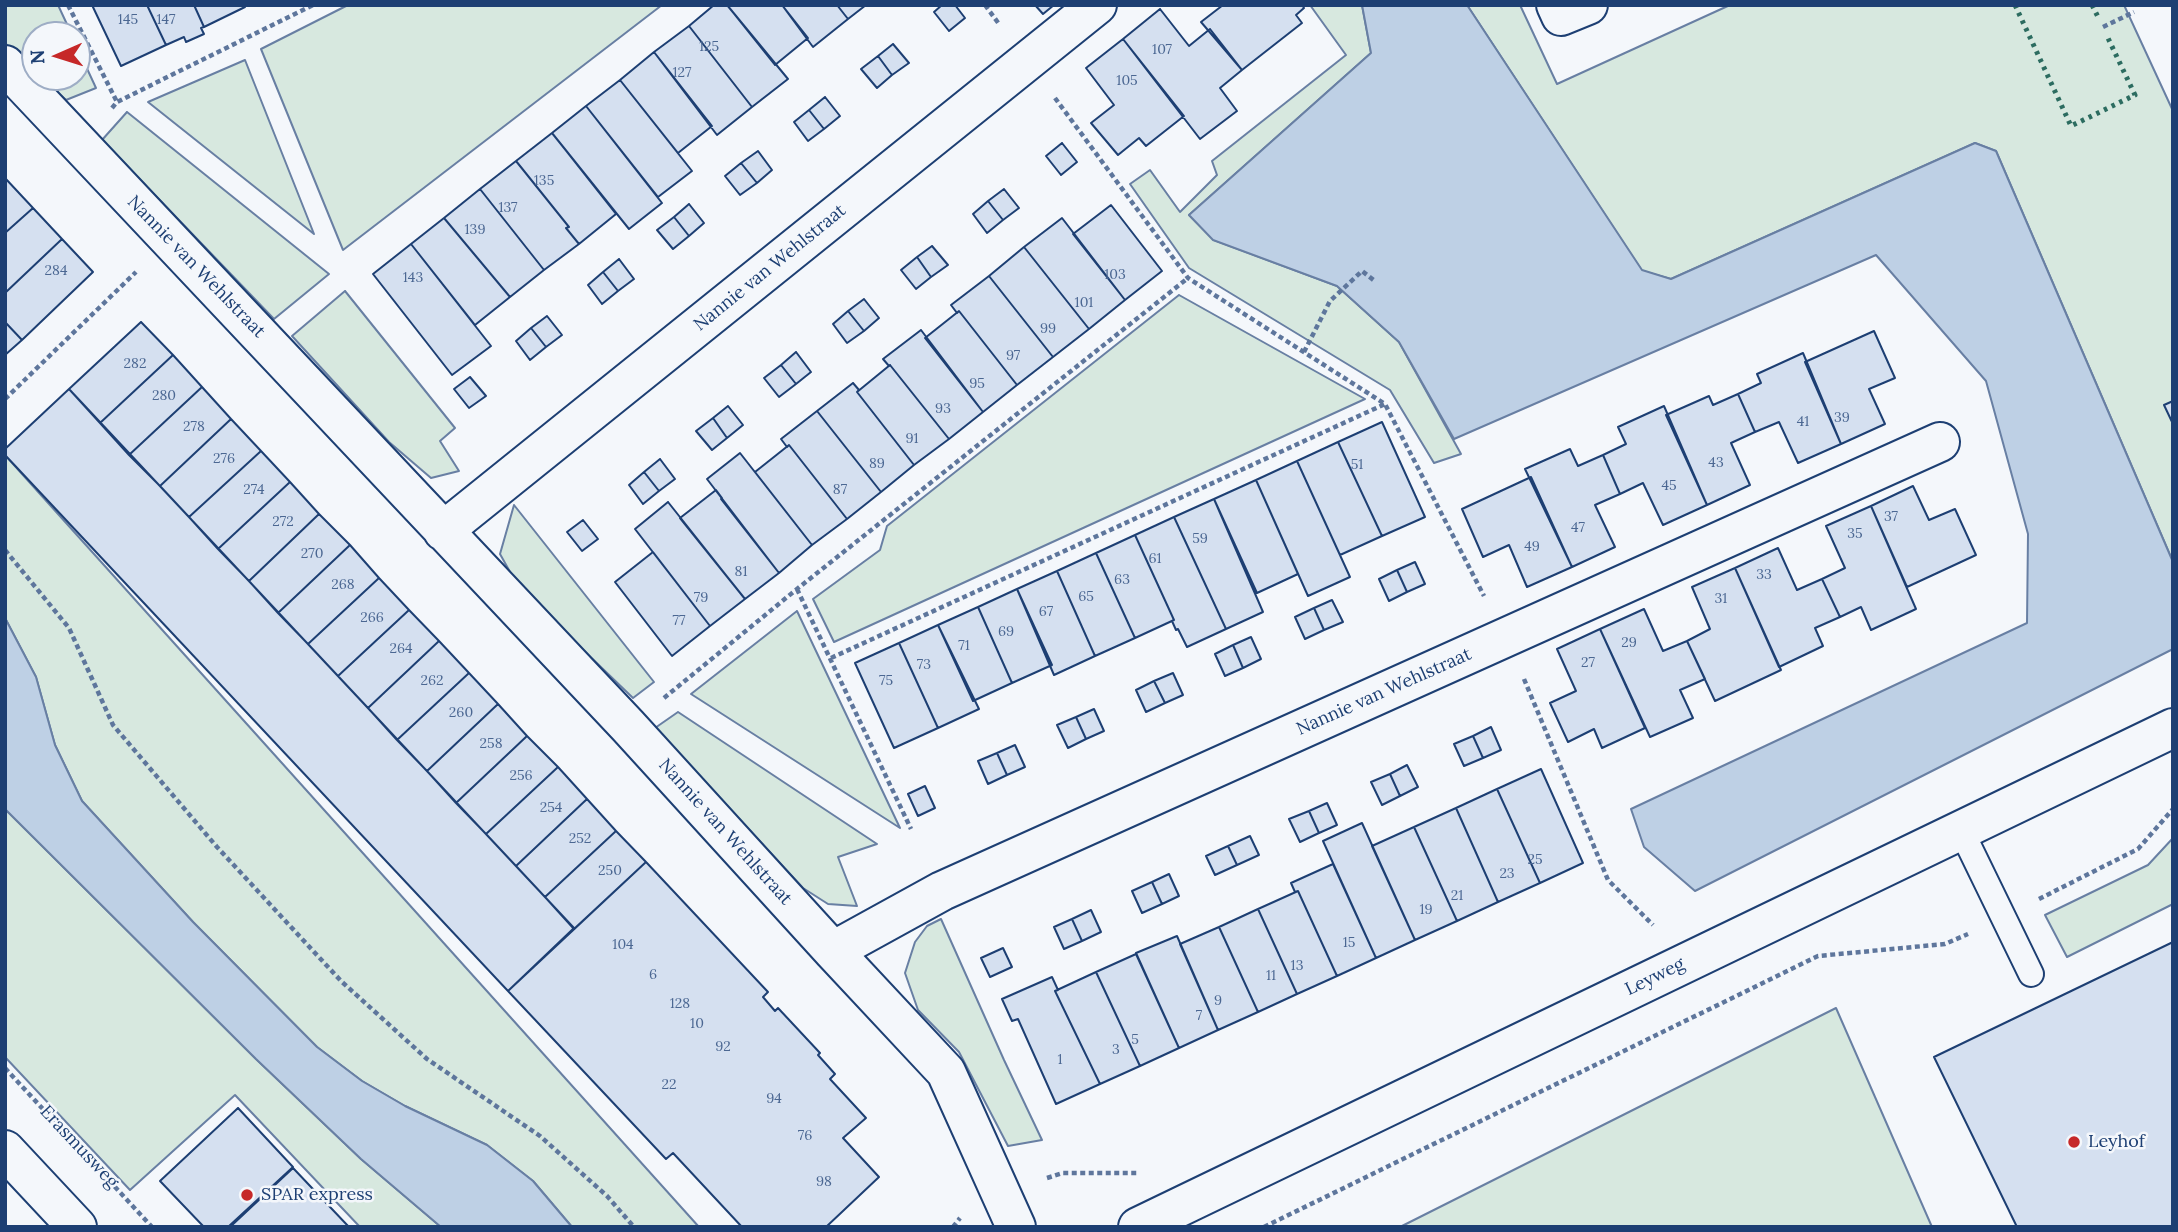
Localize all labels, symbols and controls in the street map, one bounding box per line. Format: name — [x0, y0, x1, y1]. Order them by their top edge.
house number: 145 — [118, 12, 138, 28]
house number: 147 — [156, 12, 176, 28]
north arrow — [21, 21, 91, 91]
house number: 125 — [699, 39, 719, 55]
house number: 107 — [1152, 42, 1172, 58]
text: N — [25, 49, 49, 65]
house number: 127 — [672, 65, 692, 81]
house number: 105 — [1116, 73, 1138, 89]
house number: 135 — [534, 173, 554, 189]
street label: Nannie van Wehlstraat — [123, 191, 269, 343]
house number: 137 — [498, 200, 518, 216]
street label: Nannie van Wehlstraat — [690, 200, 850, 336]
house number: 139 — [465, 222, 485, 238]
house number: 284 — [45, 263, 67, 279]
house number: 103 — [1104, 267, 1126, 283]
house number: 143 — [403, 270, 423, 286]
house number: 101 — [1075, 295, 1093, 311]
house number: 99 — [1040, 321, 1056, 337]
house number: 97 — [1006, 348, 1020, 364]
house number: 282 — [124, 356, 146, 372]
house number: 95 — [969, 376, 985, 392]
house number: 280 — [152, 388, 176, 404]
house number: 93 — [935, 401, 951, 417]
house number: 39 — [1834, 410, 1850, 426]
house number: 41 — [1797, 414, 1809, 430]
house number: 278 — [183, 419, 205, 435]
house number: 91 — [905, 431, 919, 447]
house number: 276 — [213, 451, 235, 467]
house number: 43 — [1708, 455, 1724, 471]
house number: 89 — [869, 456, 885, 472]
house number: 51 — [1351, 457, 1363, 473]
house number: 45 — [1661, 478, 1677, 494]
house number: 274 — [243, 482, 265, 498]
house number: 87 — [833, 482, 847, 498]
house number: 37 — [1884, 509, 1898, 525]
house number: 272 — [272, 514, 294, 530]
house number: 47 — [1571, 520, 1585, 536]
house number: 35 — [1847, 526, 1863, 542]
house number: 59 — [1192, 531, 1208, 547]
house number: 49 — [1524, 539, 1540, 555]
house number: 270 — [301, 546, 323, 562]
house number: 61 — [1148, 551, 1162, 567]
house number: 81 — [735, 564, 747, 580]
house number: 33 — [1756, 567, 1772, 583]
house number: 63 — [1114, 572, 1130, 588]
house number: 268 — [331, 577, 355, 593]
house number: 65 — [1078, 589, 1094, 605]
house number: 79 — [694, 590, 708, 606]
house number: 31 — [1715, 591, 1727, 607]
house number: 67 — [1039, 604, 1053, 620]
house number: 266 — [360, 610, 384, 626]
house number: 77 — [673, 613, 685, 629]
house number: 69 — [998, 624, 1014, 640]
house number: 29 — [1621, 635, 1637, 651]
house number: 71 — [958, 638, 970, 654]
house number: 264 — [389, 641, 413, 657]
street label: Nannie van Wehlstraat — [1293, 644, 1475, 740]
house number: 27 — [1581, 655, 1595, 671]
house number: 73 — [917, 657, 931, 673]
house number: 262 — [420, 673, 444, 689]
house number: 75 — [879, 673, 893, 689]
house number: 260 — [449, 705, 473, 721]
house number: 258 — [479, 736, 503, 752]
street label: Nannie van Wehlstraat — [654, 754, 796, 910]
house number: 256 — [509, 768, 533, 784]
house number: 254 — [540, 800, 562, 816]
house number: 252 — [569, 831, 591, 847]
house number: 25 — [1527, 852, 1543, 868]
house number: 250 — [598, 863, 622, 879]
house number: 23 — [1499, 866, 1515, 882]
house number: 21 — [1451, 888, 1463, 904]
house number: 19 — [1419, 902, 1433, 918]
house number: 15 — [1343, 935, 1355, 951]
house number: 104 — [612, 937, 634, 953]
street label: Leyweg — [1622, 953, 1688, 1001]
house number: 13 — [1291, 958, 1303, 974]
house number: 6 — [649, 967, 657, 983]
house number: 11 — [1266, 968, 1276, 984]
house number: 9 — [1214, 993, 1222, 1009]
house number: 128 — [670, 996, 690, 1012]
house number: 7 — [1196, 1008, 1202, 1024]
house number: 10 — [690, 1016, 704, 1032]
house number: 5 — [1131, 1032, 1139, 1048]
house number: 92 — [715, 1039, 731, 1055]
house number: 3 — [1112, 1042, 1120, 1058]
house number: 1 — [1057, 1052, 1063, 1068]
house number: 22 — [661, 1077, 677, 1093]
house number: 94 — [766, 1091, 782, 1107]
street label: Erasmusweg — [35, 1101, 123, 1193]
house number: 76 — [798, 1128, 812, 1144]
place label: Leyhof — [2088, 1131, 2145, 1153]
marker: Leyhof — [2066, 1134, 2082, 1150]
house number: 98 — [816, 1174, 832, 1190]
place label: SPAR express — [261, 1184, 373, 1206]
marker: SPAR express — [239, 1187, 255, 1203]

